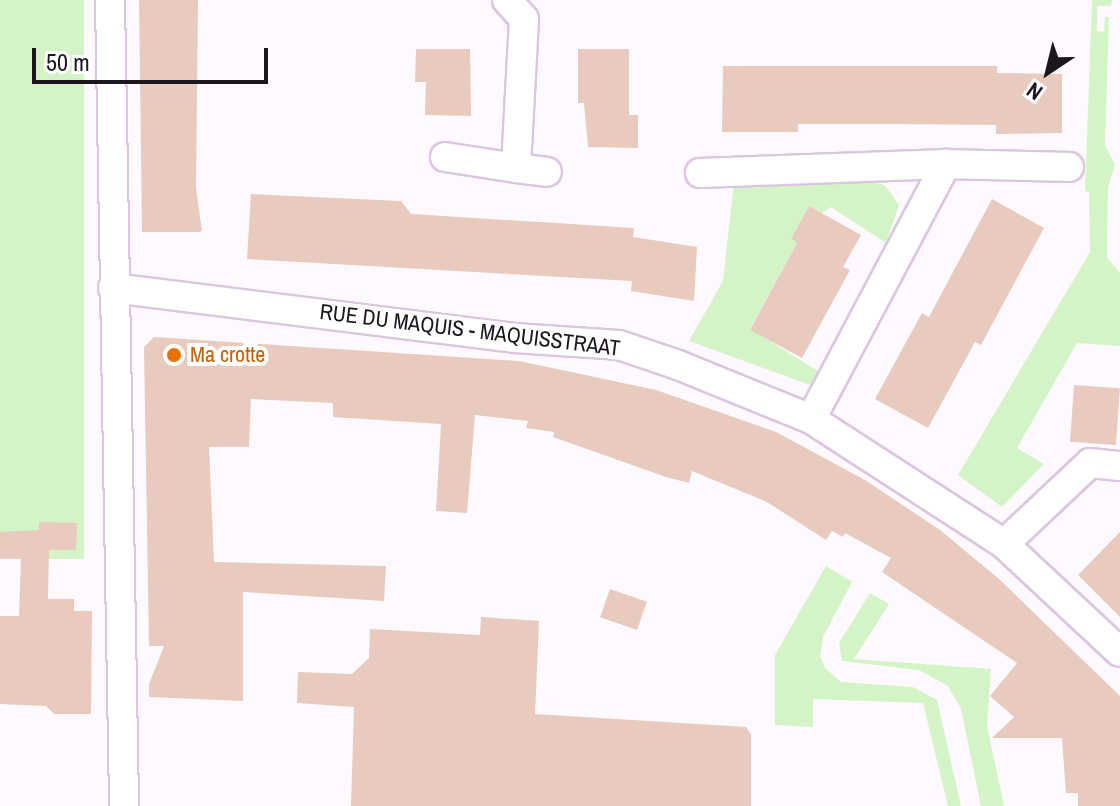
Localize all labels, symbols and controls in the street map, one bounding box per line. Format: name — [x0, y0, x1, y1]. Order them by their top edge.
scale bar — [36, 32, 272, 82]
north arrow — [1008, 32, 1088, 112]
text: 50 m — [46, 46, 90, 78]
text: N — [1020, 76, 1048, 108]
street label: RUE DU MAQUIS - MAQUISSTRAAT — [318, 298, 622, 362]
place label: Ma crotte — [190, 342, 265, 368]
marker: Ma crotte — [165, 346, 183, 364]

